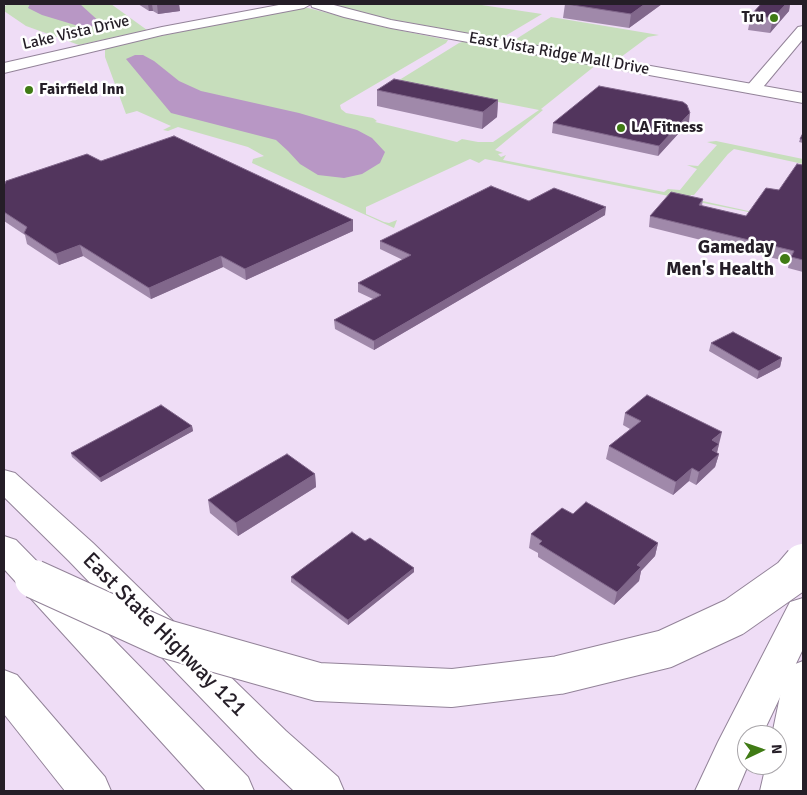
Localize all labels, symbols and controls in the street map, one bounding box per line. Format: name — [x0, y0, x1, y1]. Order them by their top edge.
place label: Tru — [741, 8, 764, 28]
street label: Lake Vista Drive — [21, 11, 131, 55]
marker: Tru — [768, 12, 780, 24]
street label: East Vista Ridge Mall Drive — [467, 29, 651, 79]
place label: Fairfield Inn — [39, 80, 124, 100]
marker: Fairfield Inn — [23, 84, 35, 96]
place label: LA Fitness — [631, 118, 703, 138]
marker: LA Fitness — [615, 122, 627, 134]
place label: Gameday Men's Health — [666, 237, 774, 281]
marker: Gameday Men's Health — [778, 252, 792, 266]
street label: East State Highway 121 — [76, 547, 252, 723]
north arrow — [737, 725, 787, 775]
text: N — [768, 744, 785, 755]

